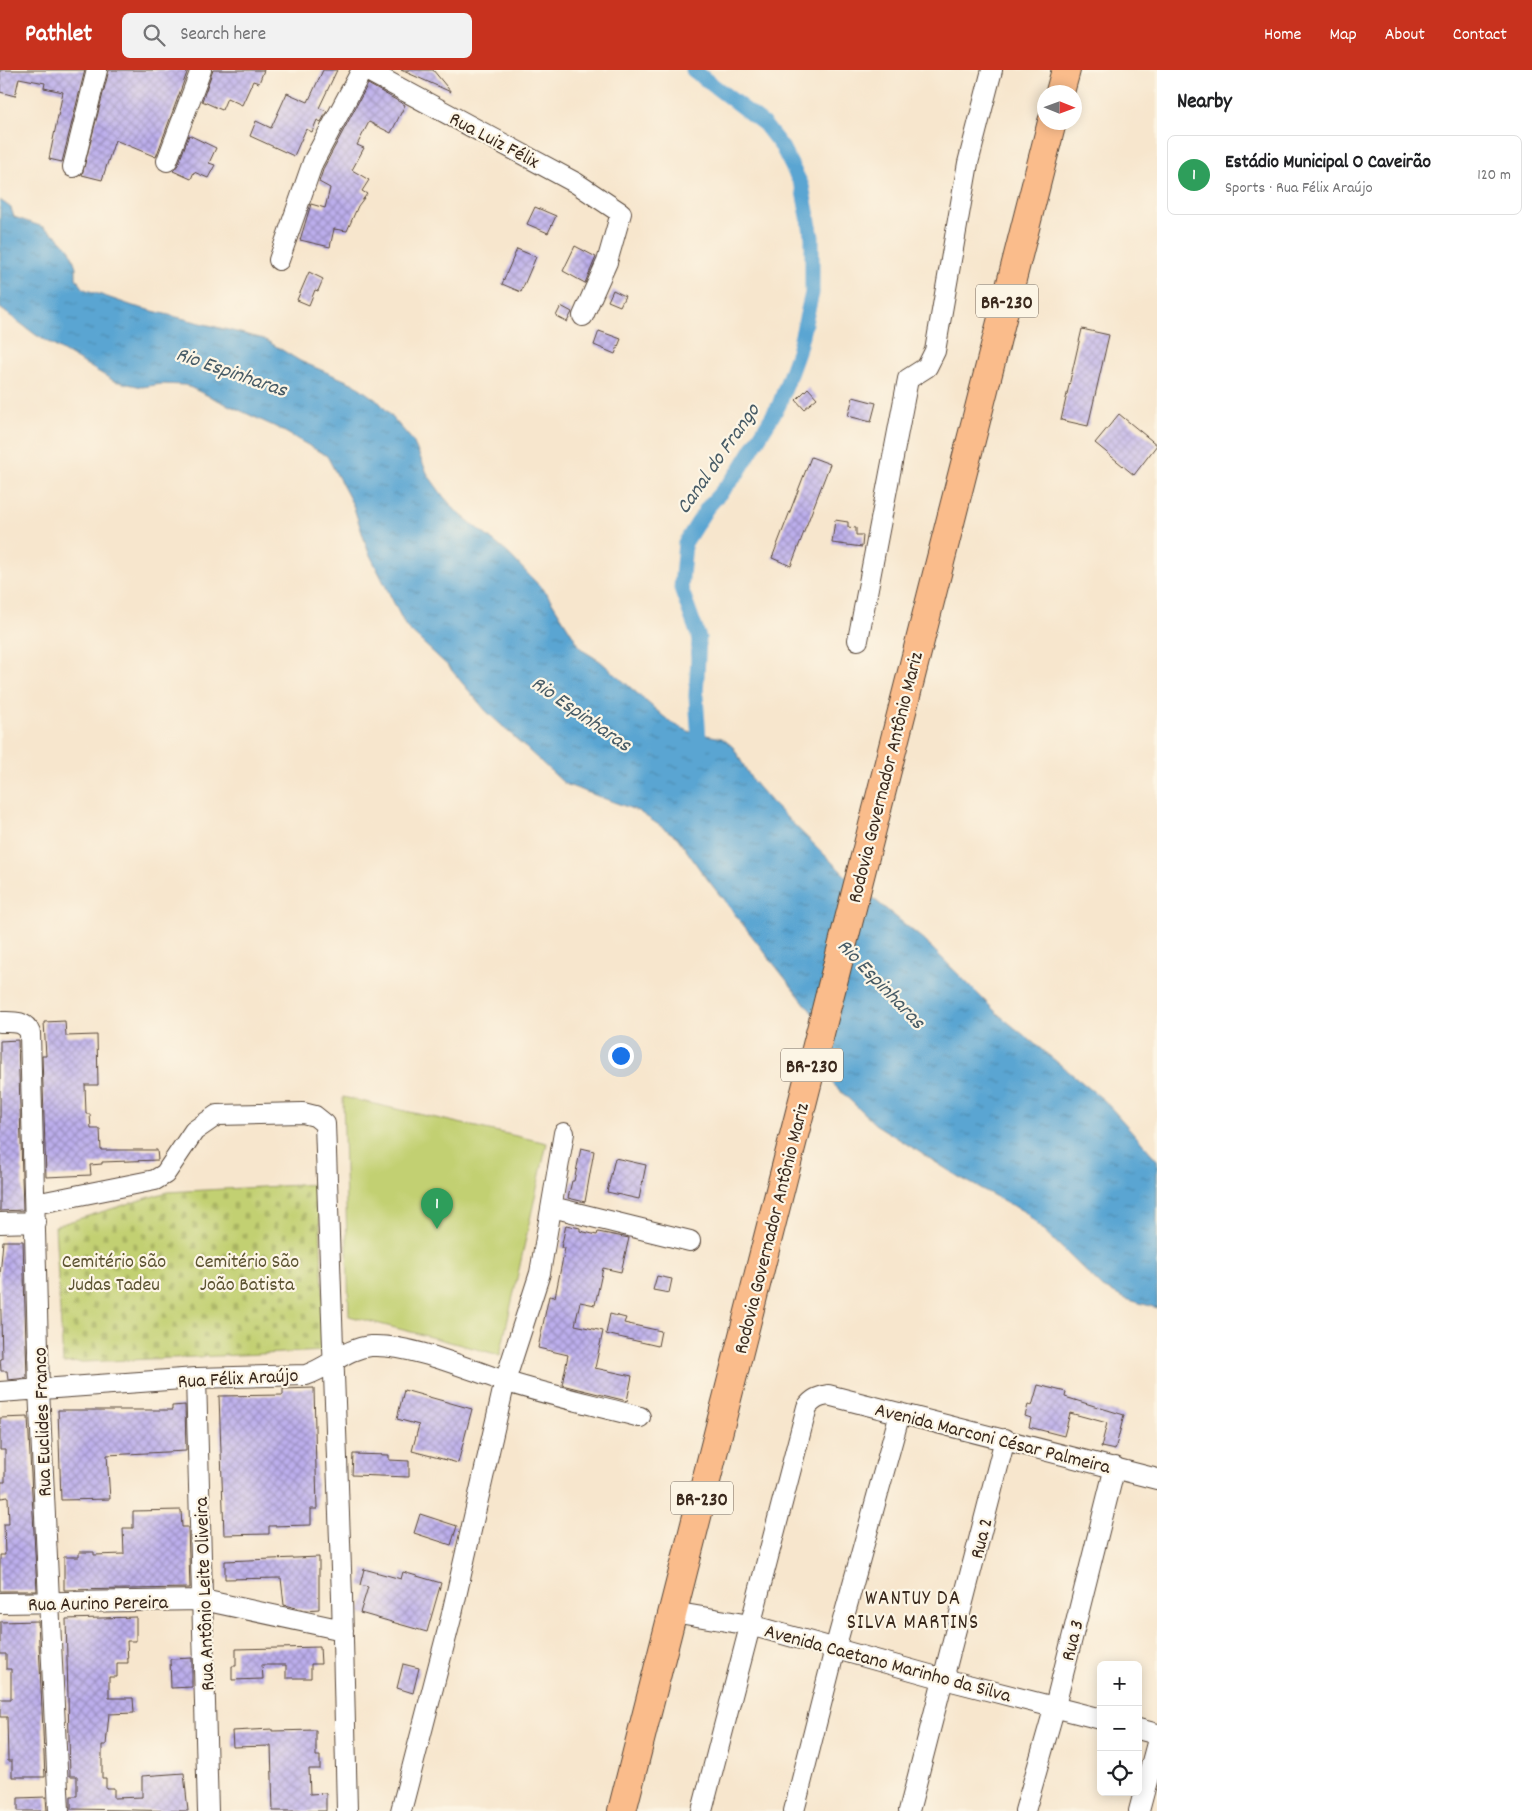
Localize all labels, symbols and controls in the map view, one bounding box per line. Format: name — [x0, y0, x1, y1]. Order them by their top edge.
search box — [122, 13, 472, 58]
text: Pathlet — [25, 18, 92, 52]
icon: search — [140, 21, 168, 49]
text: Search here — [180, 22, 266, 49]
text: Home — [1264, 23, 1301, 48]
text: Map — [1329, 23, 1357, 48]
text: About — [1385, 23, 1425, 48]
text: Contact — [1453, 23, 1507, 48]
north arrow — [1037, 85, 1082, 130]
text: Nearby — [1177, 88, 1232, 118]
street label: Rua Luiz Félix — [444, 106, 544, 177]
text: Estádio Municipal O Caveirão — [1225, 150, 1431, 177]
text: 1 — [1192, 164, 1196, 187]
text: 120 m — [1477, 164, 1511, 187]
text: Sports · Rua Félix Araújo — [1225, 177, 1373, 200]
road number: BR-230 — [976, 285, 1038, 318]
water label: Rio Espinharas — [171, 341, 292, 407]
water label: Canal do Frango — [670, 397, 770, 521]
street label: Rodovia Governador Antônio Mariz — [842, 649, 932, 906]
water label: Rio Espinharas — [524, 670, 637, 762]
water label: Rio Espinharas — [829, 933, 932, 1038]
your location — [608, 1043, 634, 1069]
road number: BR-230 — [781, 1048, 843, 1082]
street label: Rodovia Governador Antônio Mariz — [728, 1100, 818, 1357]
pin: 1 — [421, 1188, 453, 1229]
park label: Cemitério São Judas Tadeu — [62, 1249, 166, 1300]
park label: Cemitério São João Batista — [195, 1249, 299, 1300]
street label: Rua Euclides Franco — [27, 1347, 61, 1497]
street label: Rua Félix Araújo — [177, 1363, 299, 1397]
street label: Avenida Marconi César Palmeira — [872, 1397, 1114, 1483]
road number: BR-230 — [671, 1482, 733, 1515]
street label: Rua Antônio Leite Oliveira — [189, 1496, 223, 1691]
street label: Rua 2 — [964, 1515, 1001, 1562]
district label: WANTUY DA SILVA MARTINS — [847, 1585, 979, 1639]
street label: Rua Aurino Pereira — [28, 1590, 169, 1620]
street label: Rua 3 — [1055, 1617, 1092, 1664]
street label: Avenida Caetano Marinho da Silva — [761, 1618, 1014, 1711]
map controls — [1097, 1661, 1142, 1796]
button: + — [1097, 1661, 1142, 1706]
button: − — [1097, 1706, 1142, 1751]
button: locate — [1097, 1751, 1142, 1796]

